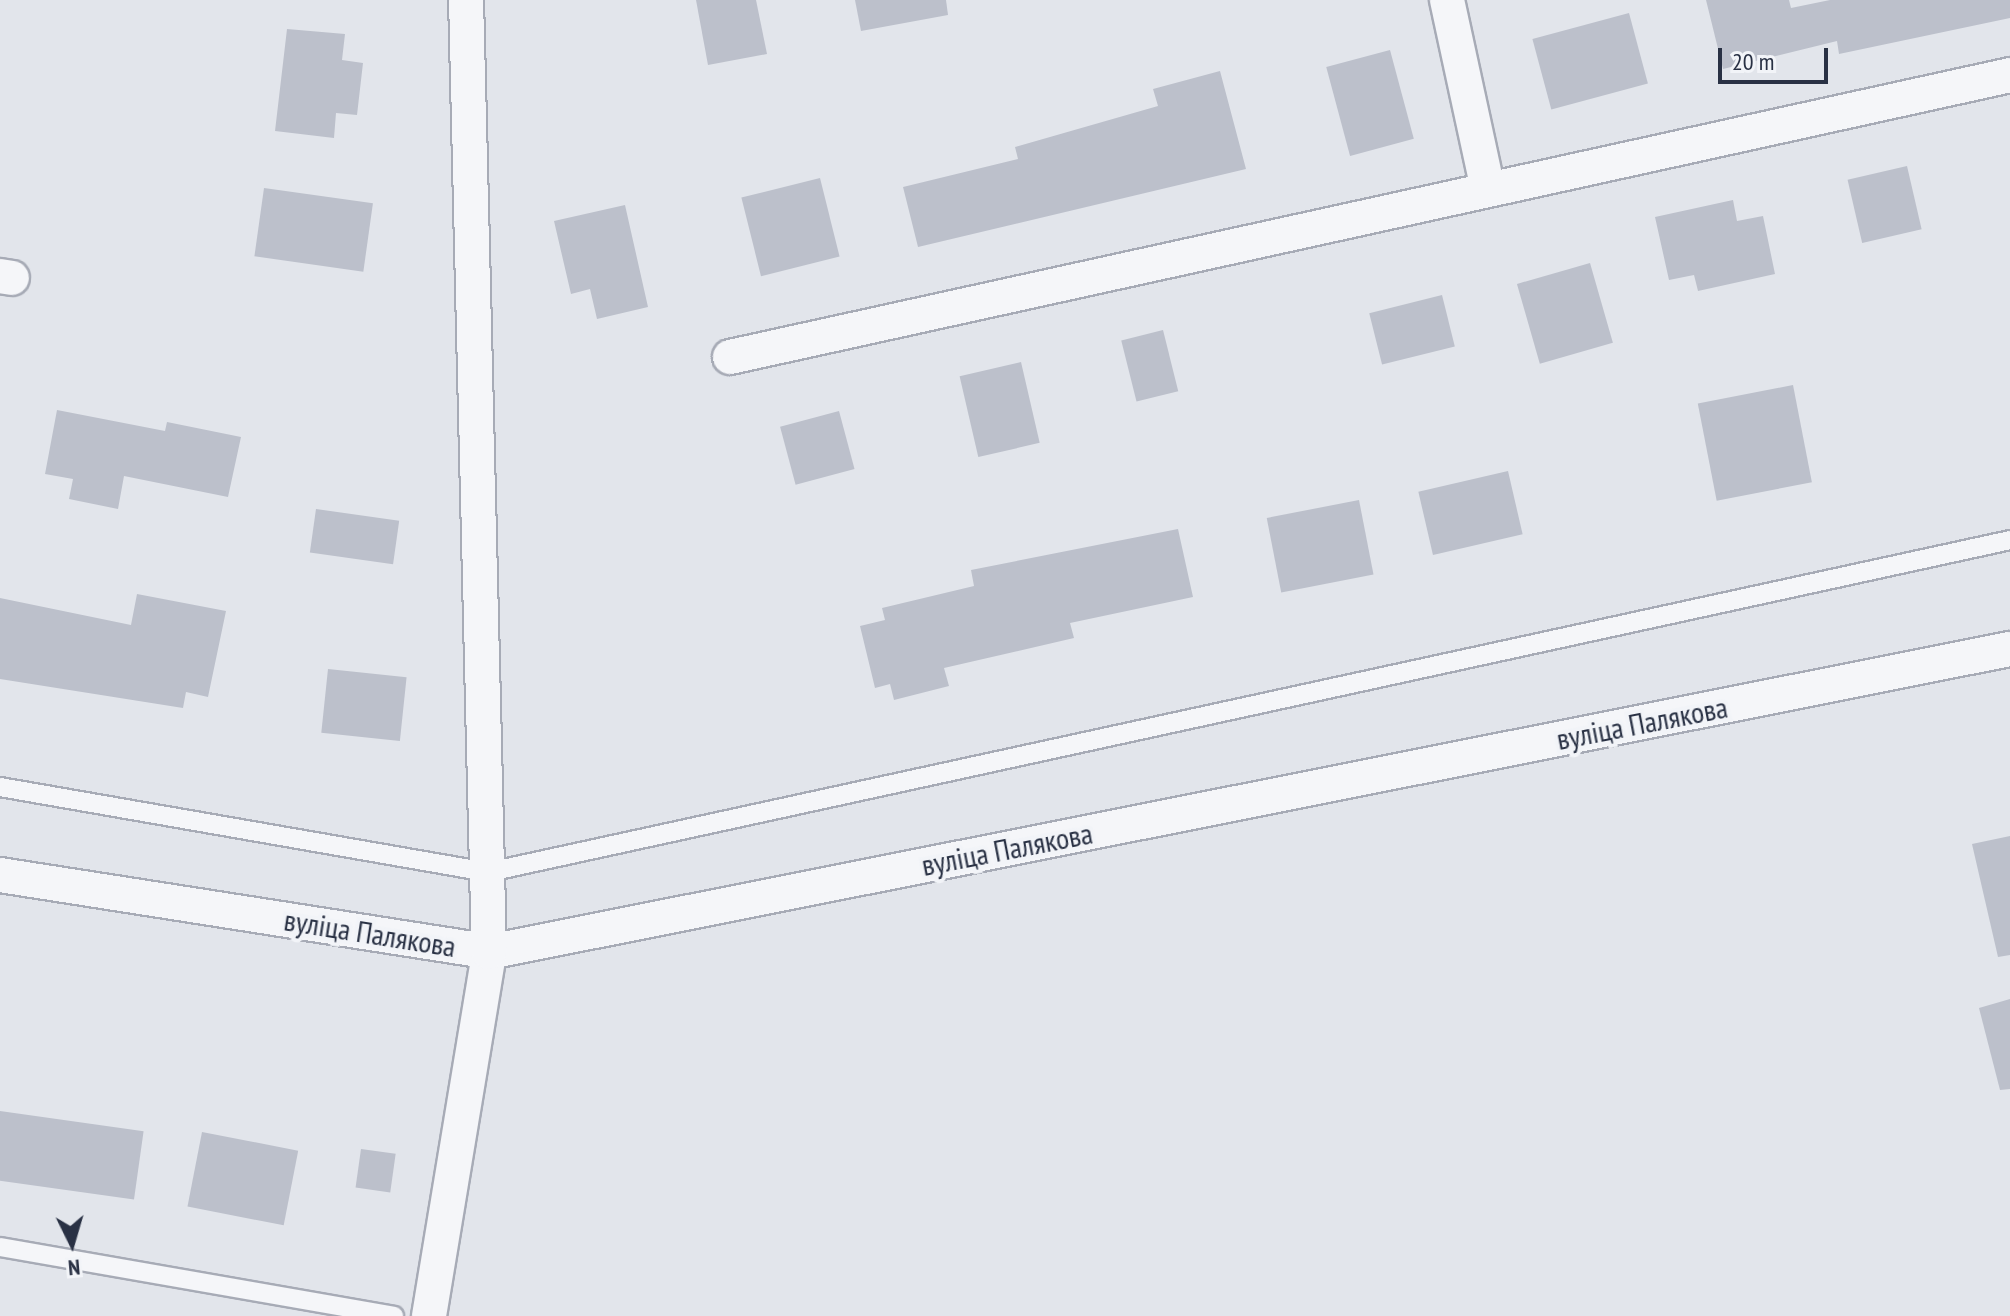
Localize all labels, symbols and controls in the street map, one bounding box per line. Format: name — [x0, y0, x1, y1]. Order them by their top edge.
scale bar — [1722, 32, 1832, 82]
text: 20 m — [1732, 46, 1774, 77]
street label: вуліца Палякова — [1553, 689, 1731, 757]
street label: вуліца Палякова — [918, 815, 1096, 883]
street label: вуліца Палякова — [282, 902, 458, 964]
north arrow — [32, 1204, 112, 1284]
text: N — [67, 1253, 81, 1282]

